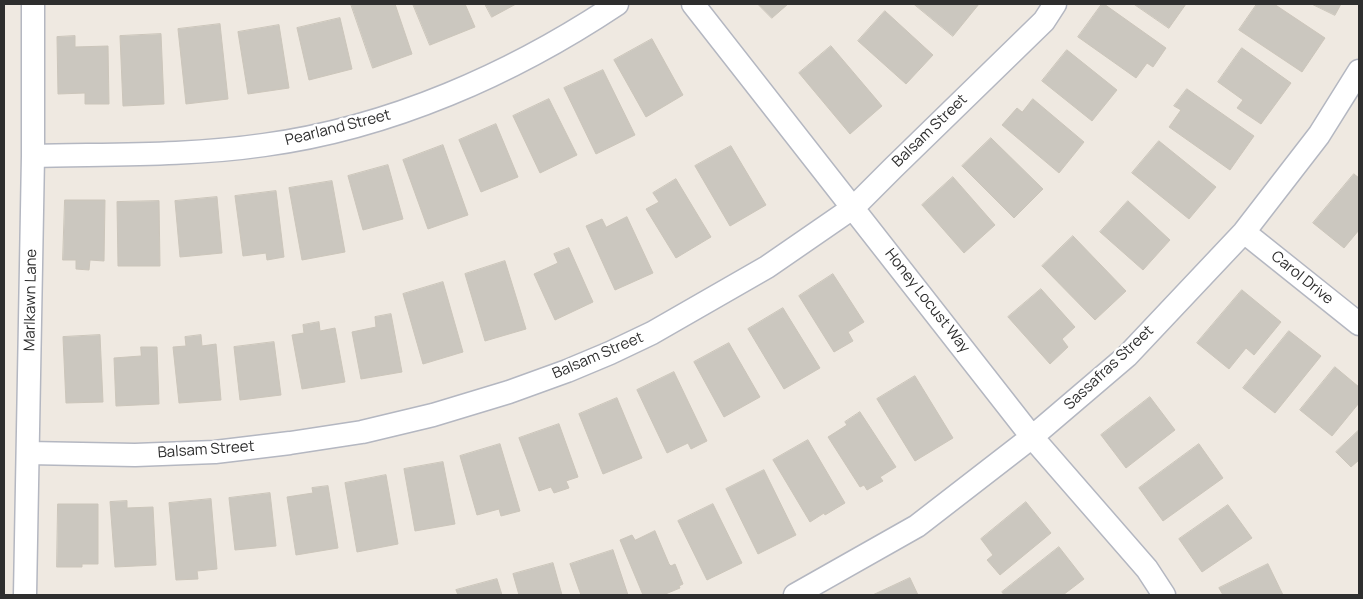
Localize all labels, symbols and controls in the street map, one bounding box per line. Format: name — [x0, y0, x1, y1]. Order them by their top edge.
street label: Balsam Street — [889, 91, 971, 171]
street label: Pearland Street — [283, 106, 393, 150]
street label: Honey Locust Way — [881, 245, 973, 357]
street label: Carol Drive — [1267, 247, 1337, 309]
street label: Marlkawn Lane — [21, 249, 41, 351]
street label: Sassafras Street — [1061, 322, 1157, 414]
street label: Balsam Street — [550, 329, 646, 383]
street label: Balsam Street — [157, 438, 255, 462]

